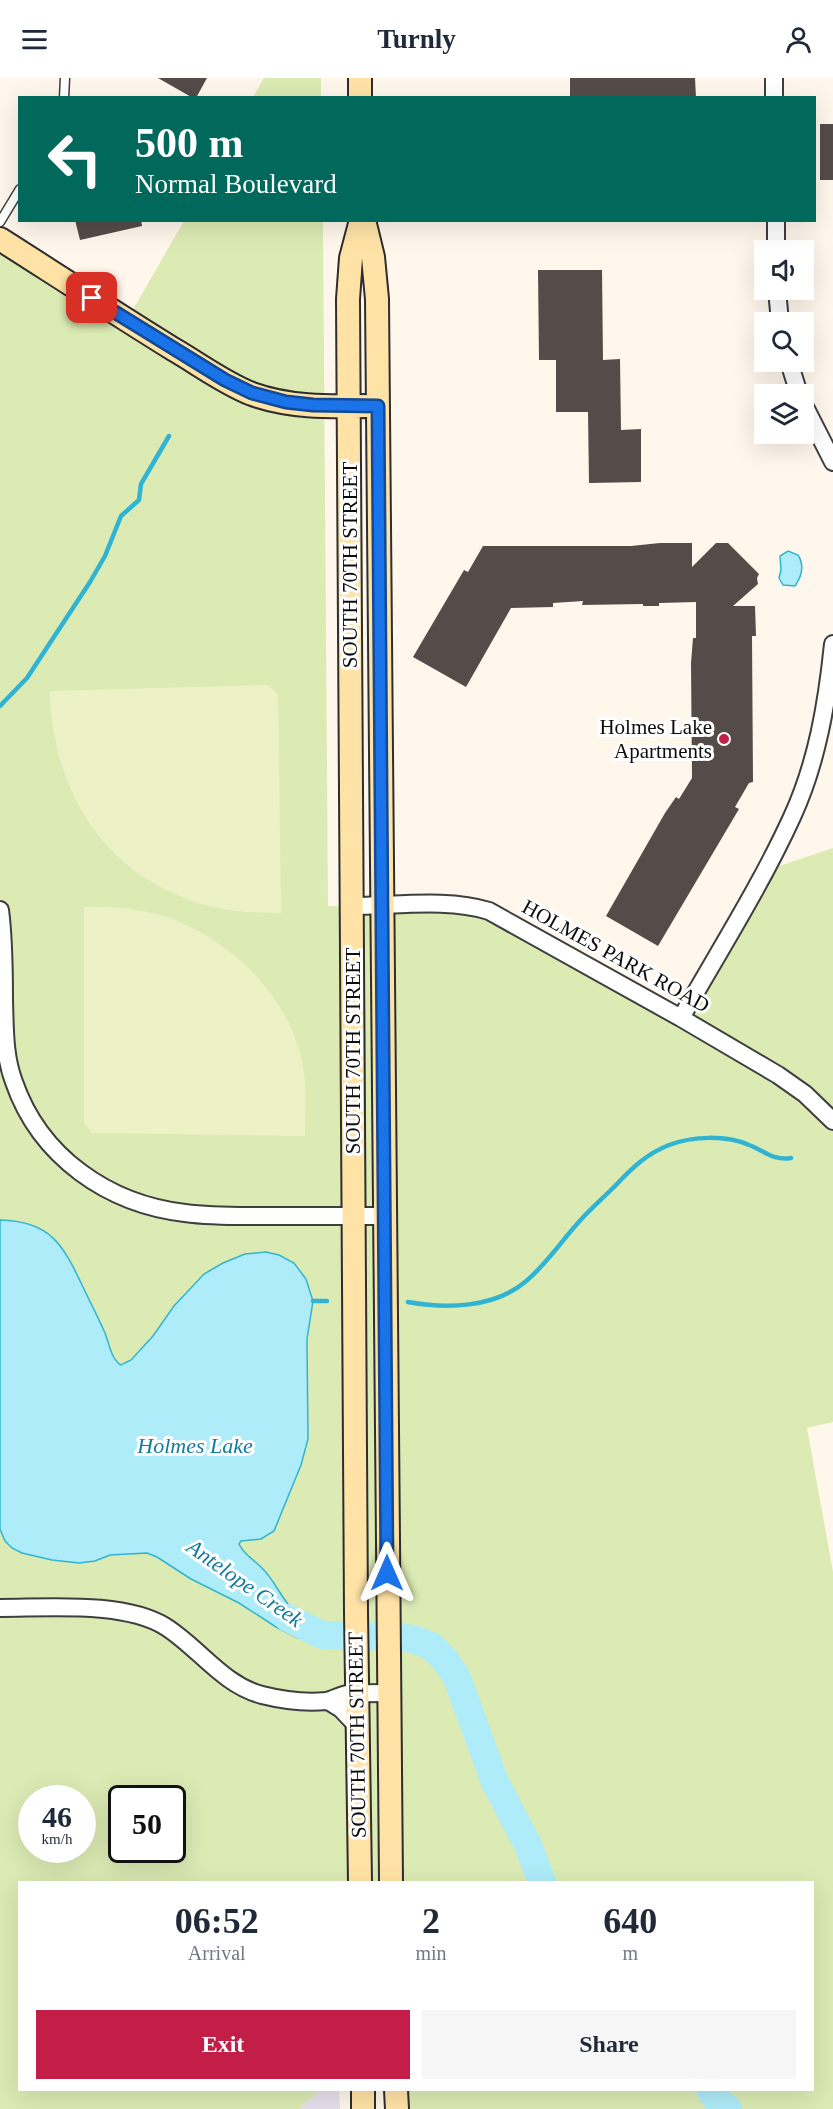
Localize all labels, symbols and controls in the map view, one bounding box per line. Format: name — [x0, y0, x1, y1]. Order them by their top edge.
icon: menu — [18, 23, 51, 56]
icon: person — [782, 23, 815, 56]
text: Turnly — [377, 24, 456, 54]
icon: left — [36, 120, 114, 198]
text: 500 m — [135, 120, 244, 166]
text: Normal Boulevard — [135, 169, 337, 199]
map controls — [754, 240, 814, 444]
button: sound — [754, 240, 814, 300]
pin — [66, 272, 117, 323]
icon: arrive — [75, 281, 108, 314]
button: search — [754, 312, 814, 372]
button: layers — [754, 384, 814, 444]
street label: SOUTH 70TH STREET — [338, 462, 362, 668]
place label: Holmes Lake Apartments — [599, 715, 712, 763]
marker: Holmes Lake Apartments — [717, 732, 731, 746]
street label: HOLMES PARK ROAD — [518, 894, 714, 1018]
street label: SOUTH 70TH STREET — [341, 948, 365, 1154]
water label: Holmes Lake — [136, 1433, 253, 1458]
water label: Antelope Creek — [181, 1533, 309, 1633]
position arrow — [355, 1541, 419, 1605]
street label: SOUTH 70TH STREET — [343, 1631, 371, 1838]
speed limit sign: 50 — [108, 1785, 186, 1863]
text: 46 — [42, 1800, 72, 1833]
text: km/h — [42, 1831, 72, 1847]
text: 06:52 — [175, 1901, 259, 1941]
text: 2 — [422, 1901, 440, 1941]
text: 640 — [603, 1901, 657, 1941]
text: Arrival — [188, 1942, 246, 1964]
text: min — [415, 1942, 447, 1964]
text: m — [623, 1942, 638, 1964]
button: Exit — [36, 2010, 410, 2079]
button: Share — [422, 2010, 796, 2079]

